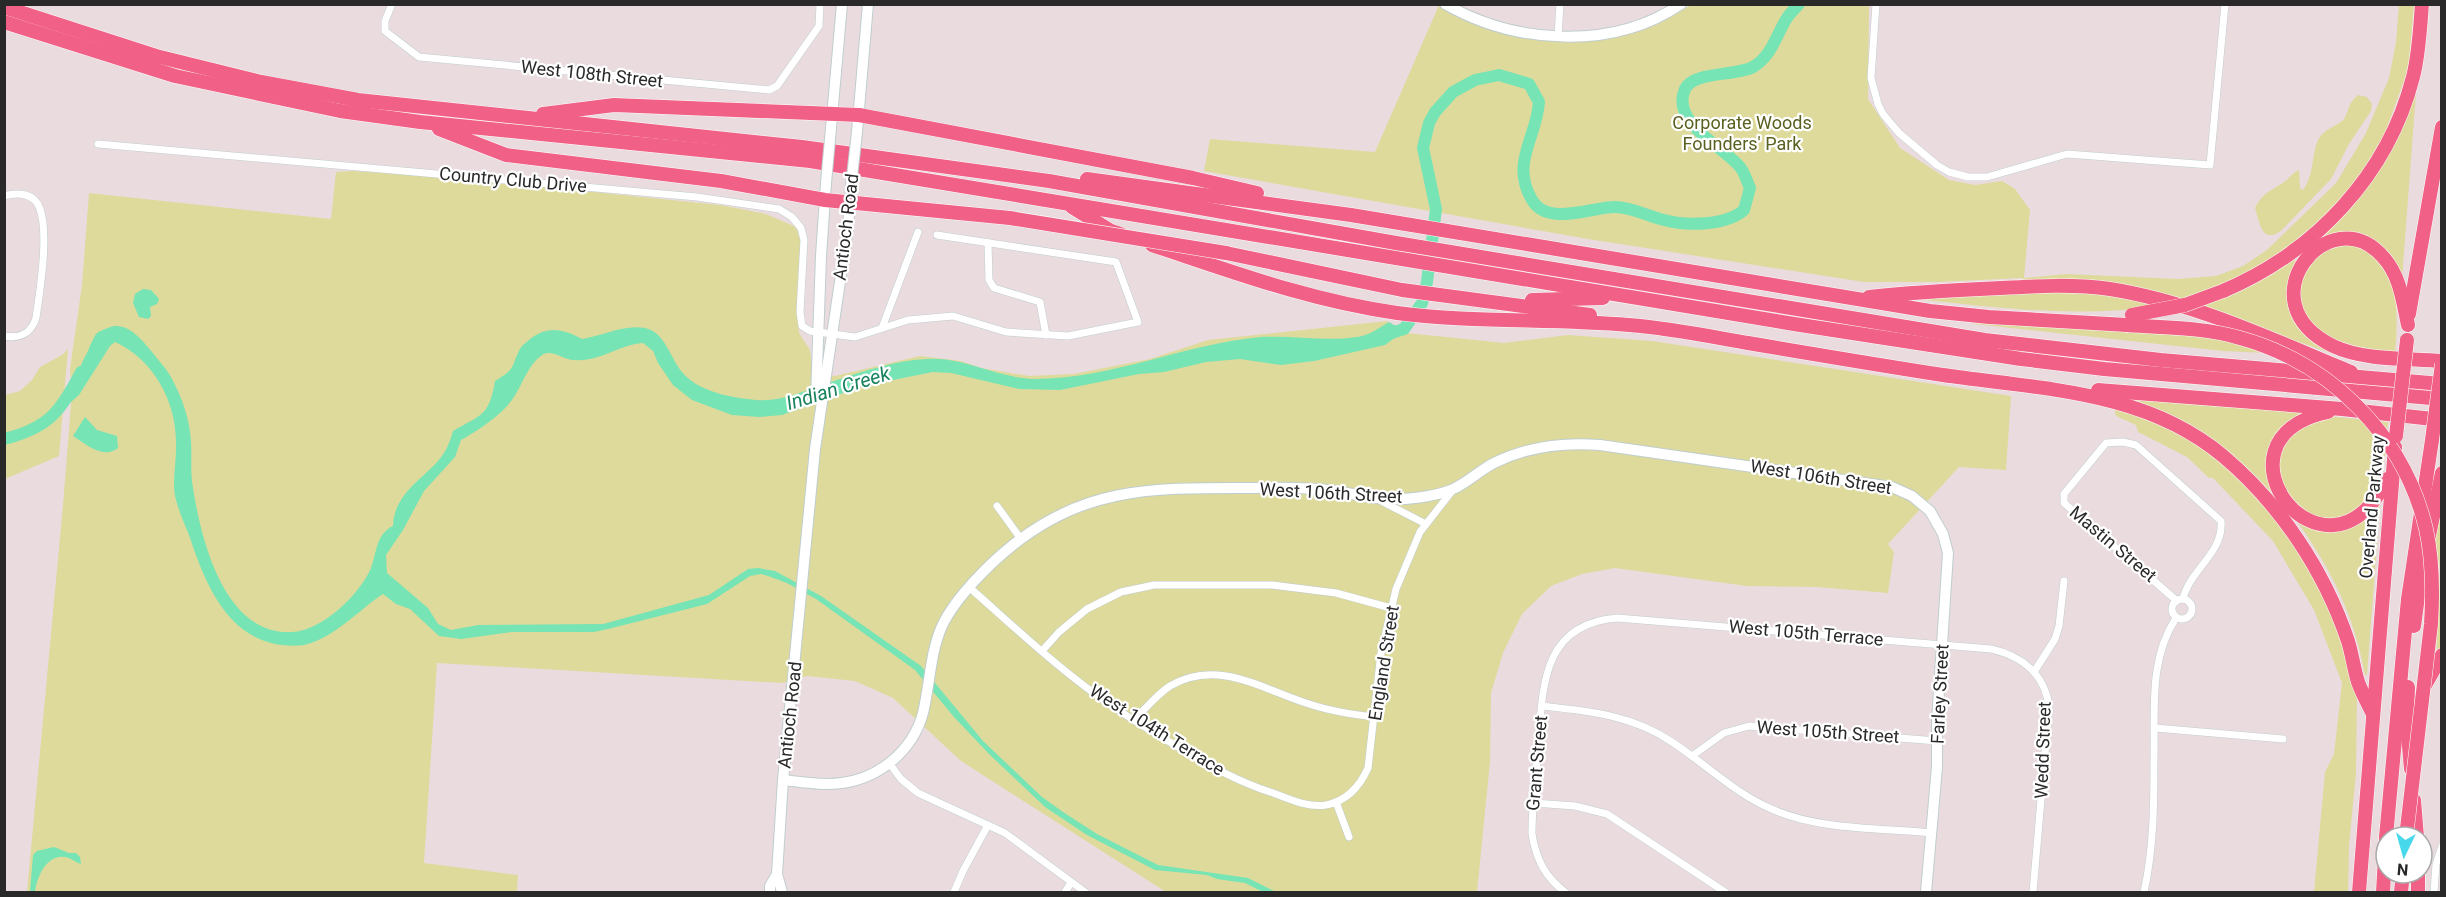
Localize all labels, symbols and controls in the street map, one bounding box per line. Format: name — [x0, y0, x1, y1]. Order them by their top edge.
street label: West 108th Street — [520, 56, 664, 91]
park label: Corporate Woods Founders' Park — [1672, 112, 1812, 154]
street label: Country Club Drive — [438, 163, 588, 196]
street label: Antioch Road — [829, 172, 862, 281]
water label: Indian Creek — [783, 361, 894, 415]
street label: Overland Parkway — [2355, 434, 2388, 579]
street label: West 106th Street — [1749, 455, 1893, 498]
street label: West 106th Street — [1259, 478, 1403, 507]
street label: Mastin Street — [2066, 501, 2161, 586]
street label: England Street — [1364, 604, 1403, 722]
street label: West 105th Terrace — [1728, 615, 1884, 650]
street label: Farley Street — [1926, 643, 1953, 744]
street label: Antioch Road — [773, 660, 806, 769]
street label: West 104th Terrace — [1086, 680, 1229, 780]
street label: Wedd Street — [2030, 701, 2055, 799]
street label: Grant Street — [1522, 714, 1551, 811]
street label: West 105th Street — [1756, 716, 1900, 747]
north arrow — [2374, 825, 2434, 885]
text: N — [2396, 859, 2409, 879]

